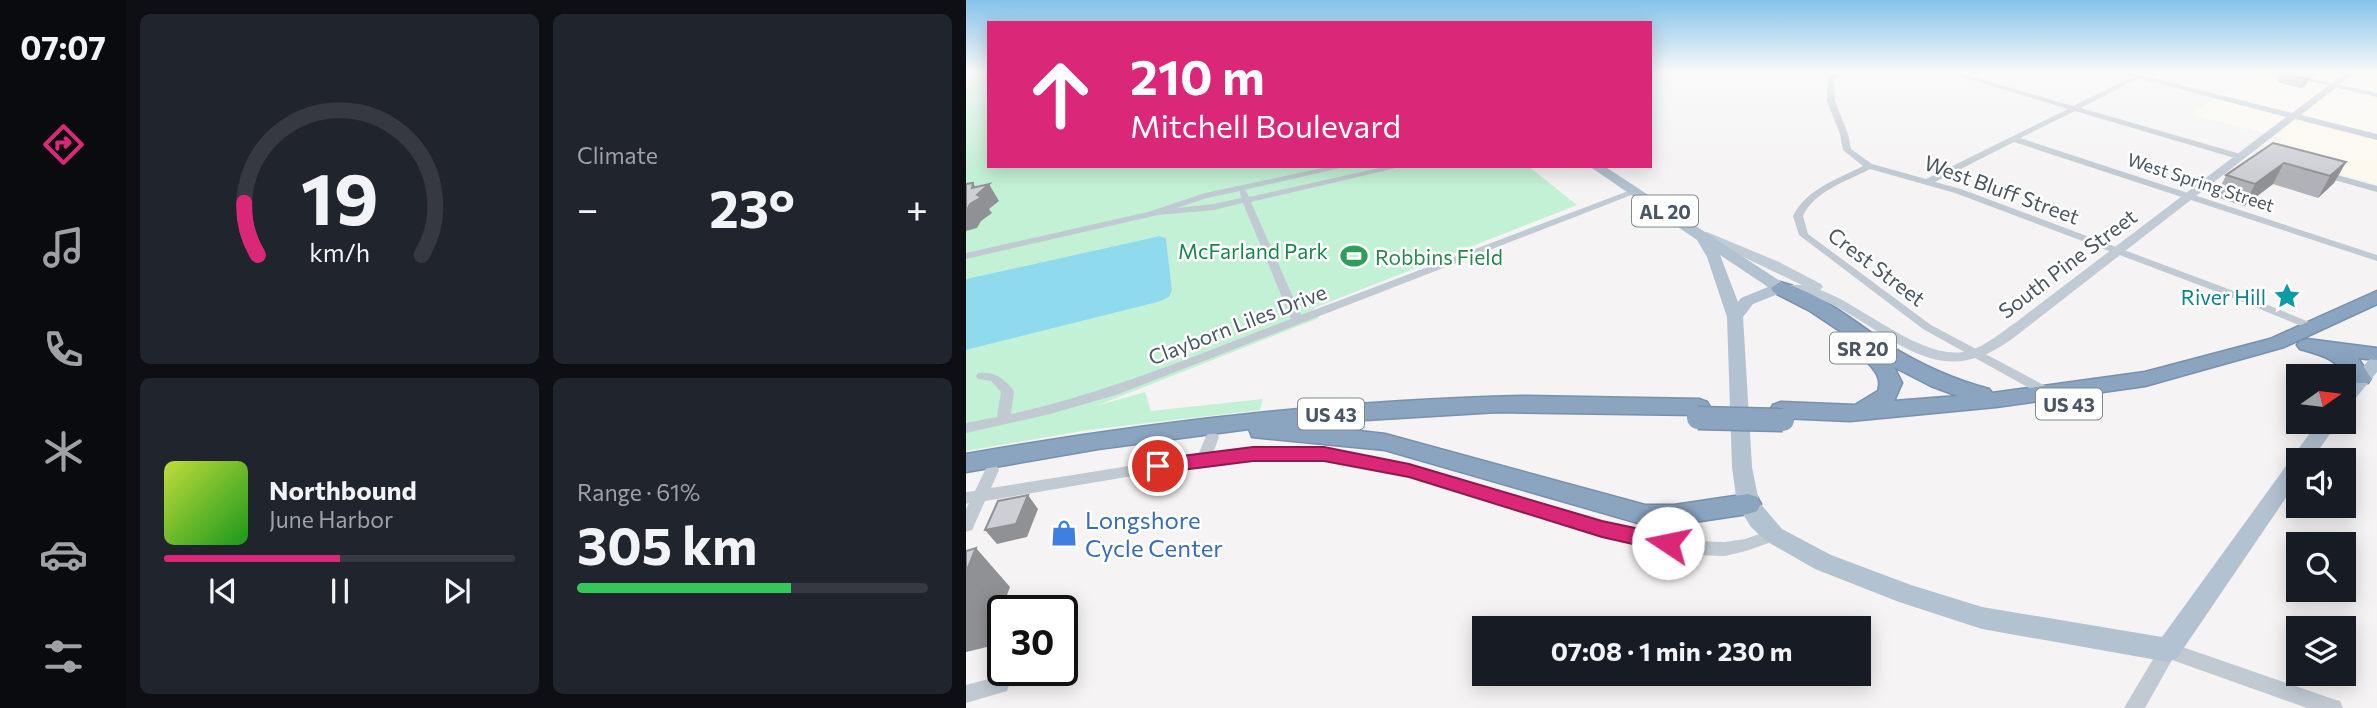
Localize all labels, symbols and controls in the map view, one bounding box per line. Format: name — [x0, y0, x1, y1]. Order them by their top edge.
text: 07:07 — [20, 27, 106, 67]
text: 210 m — [1130, 45, 1265, 105]
icon: ahead — [1015, 49, 1106, 140]
text: Mitchell Boulevard — [1130, 105, 1401, 145]
icon: directions — [39, 120, 88, 169]
text: Climate — [577, 141, 658, 169]
street label: West Spring Street — [2125, 148, 2277, 216]
street label: West Bluff Street — [1921, 149, 2083, 229]
text: 19 — [301, 151, 378, 240]
text: 23° — [709, 175, 795, 239]
text: − — [577, 184, 599, 231]
text: + — [906, 184, 928, 231]
road number: AL 20 — [1632, 196, 1698, 226]
street label: South Pine Street — [1993, 203, 2141, 323]
street label: Crest Street — [1824, 221, 1930, 311]
icon: music — [39, 223, 88, 272]
text: km/h — [309, 237, 370, 267]
park label: McFarland Park — [1178, 238, 1328, 263]
sports icon: Robbins Field — [1339, 241, 1369, 271]
place label: Robbins Field — [1375, 244, 1503, 269]
street label: Clayborn Liles Drive — [1144, 278, 1330, 370]
place icon: River Hill — [2272, 281, 2302, 311]
place label: River Hill — [2181, 284, 2266, 309]
icon: phone — [39, 325, 88, 374]
road number: SR 20 — [1830, 332, 1896, 364]
north arrow — [2286, 364, 2356, 434]
map controls — [2286, 364, 2356, 686]
road number: US 43 — [2036, 388, 2102, 420]
road number: US 43 — [1298, 398, 1364, 430]
icon: climate — [39, 427, 88, 476]
pin — [1128, 436, 1188, 496]
icon: arrive — [1139, 447, 1177, 485]
button: sound — [2286, 448, 2356, 518]
text: Northbound — [269, 474, 417, 505]
text: Range · 61% — [577, 478, 700, 506]
text: June Harbor — [269, 505, 393, 533]
place label: Longshore Cycle Center — [1085, 505, 1223, 562]
position arrow — [1631, 506, 1705, 580]
text: 305 km — [577, 512, 757, 576]
shop icon: Longshore Cycle Center — [1049, 518, 1079, 548]
icon: car — [39, 530, 88, 579]
button: search — [2286, 532, 2356, 602]
icon: previous — [204, 572, 242, 610]
icon: pause — [321, 572, 359, 610]
icon: next — [438, 572, 476, 610]
speed limit sign: 30 — [987, 595, 1078, 686]
button: layers — [2286, 616, 2356, 686]
icon: filters — [39, 632, 88, 681]
text: 07:08 · 1 min · 230 m — [1551, 635, 1792, 666]

